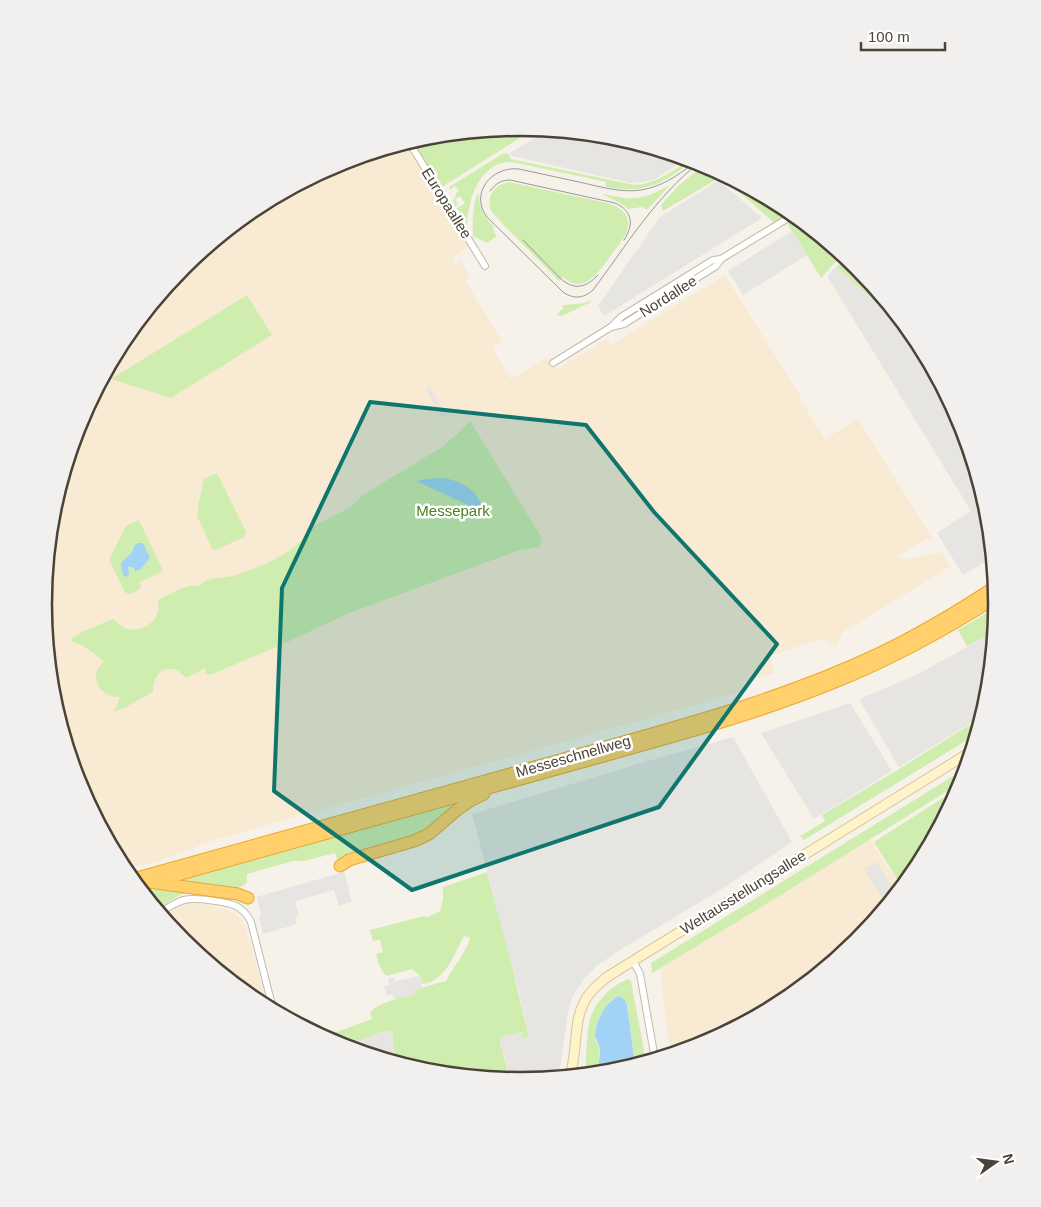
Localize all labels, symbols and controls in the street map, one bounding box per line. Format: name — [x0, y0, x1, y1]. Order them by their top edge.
scale bar — [861, 20, 945, 52]
text: 100 m — [868, 28, 910, 45]
street label: Europaallee — [419, 165, 475, 241]
street label: Nordallee — [636, 272, 700, 320]
park label: Messepark — [416, 502, 490, 519]
street label: Messeschnellweg — [514, 732, 632, 780]
street label: Weltausstellungsallee — [677, 846, 809, 938]
north arrow — [971, 1137, 1021, 1187]
text: N — [1000, 1152, 1018, 1166]

